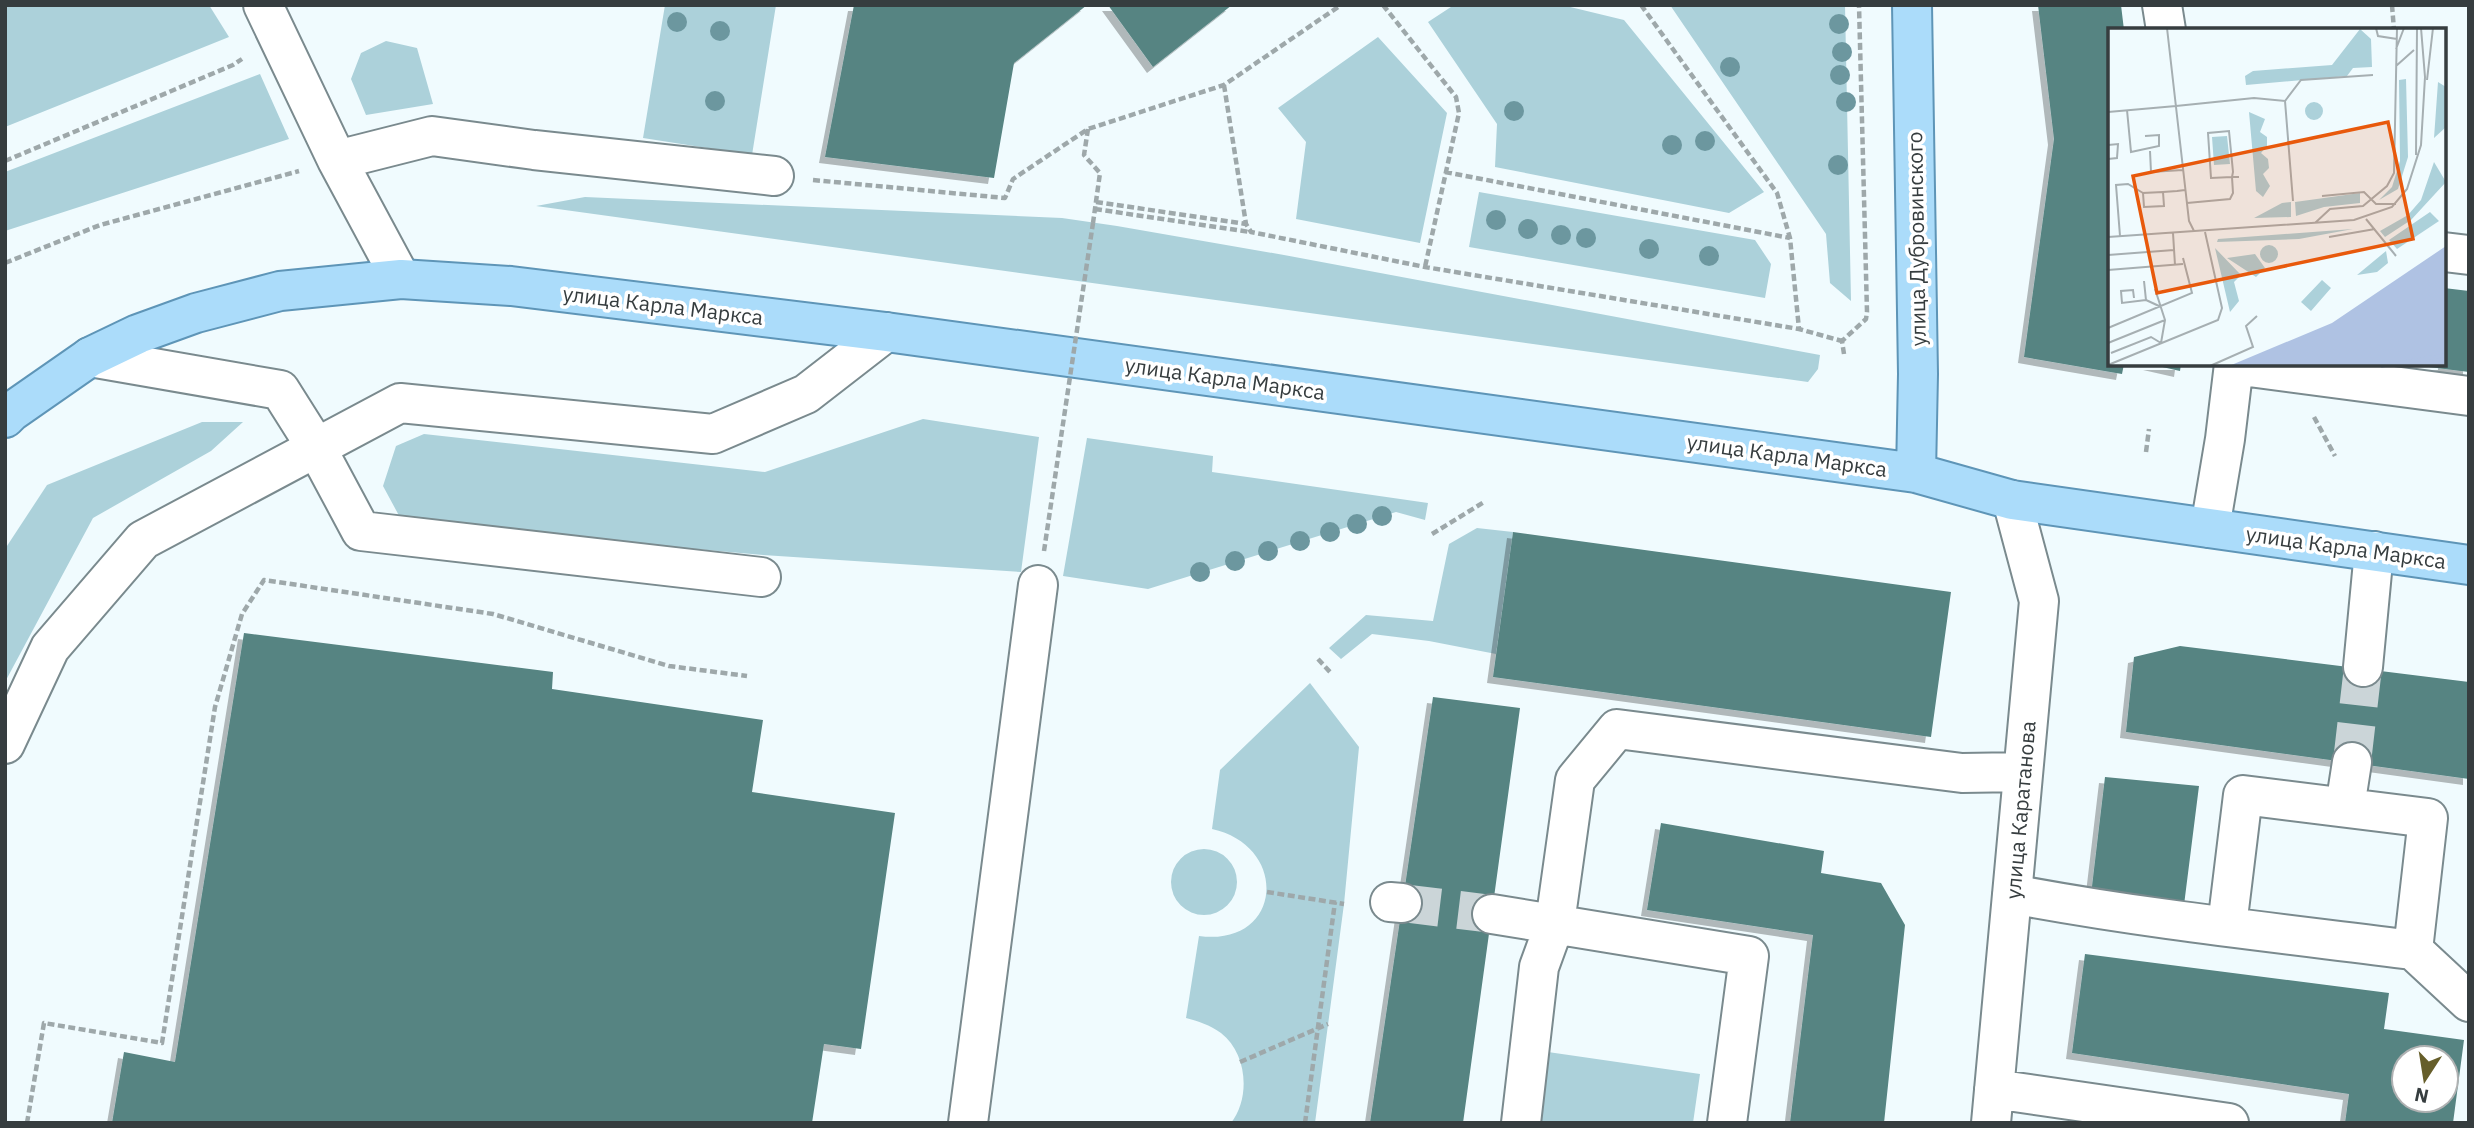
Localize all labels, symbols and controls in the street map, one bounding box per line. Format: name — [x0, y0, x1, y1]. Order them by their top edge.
inset map — [2108, 28, 2446, 366]
street label: улица Дубровинского — [1900, 131, 1932, 347]
street label: улица Карла Маркса — [561, 279, 765, 331]
street label: улица Карла Маркса — [1123, 350, 1327, 406]
street label: улица Карла Маркса — [1685, 427, 1889, 483]
street label: улица Карла Маркса — [2244, 519, 2448, 575]
street label: улица Каратанова — [1998, 720, 2042, 900]
north arrow — [2390, 1044, 2460, 1114]
text: N — [2412, 1082, 2431, 1109]

